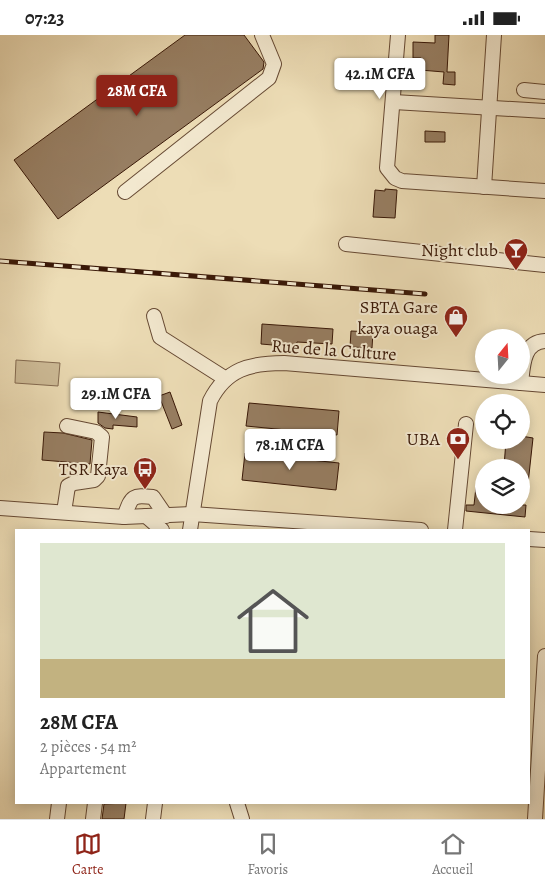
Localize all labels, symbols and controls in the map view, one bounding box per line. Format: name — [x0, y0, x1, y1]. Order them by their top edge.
text: 07:23 — [25, 5, 65, 31]
pin: 42.1M CFA — [323, 57, 437, 100]
text: 42.1M CFA — [345, 63, 415, 85]
pin: 28M CFA — [91, 74, 183, 117]
text: 28M CFA — [107, 80, 167, 102]
bar icon: Night club — [503, 237, 529, 271]
place label: Night club — [421, 238, 498, 262]
place label: SBTA Gare kaya ouaga — [357, 295, 439, 340]
shop icon: SBTA Gare kaya ouaga — [443, 304, 469, 338]
north arrow — [475, 329, 530, 384]
map controls — [475, 329, 530, 514]
street label: Rue de la Culture — [271, 334, 397, 366]
pin: 29.1M CFA — [59, 377, 173, 420]
text: 29.1M CFA — [81, 383, 151, 405]
button: locate — [475, 394, 530, 449]
bank icon: UBA — [445, 426, 471, 460]
place label: UBA — [406, 427, 440, 451]
pin: 78.1M CFA — [233, 429, 347, 471]
text: 78.1M CFA — [256, 434, 324, 456]
bus stop icon: TSR Kaya — [132, 456, 158, 490]
place label: TSR Kaya — [59, 457, 129, 481]
button: layers — [475, 459, 530, 514]
icon: home — [228, 576, 318, 666]
text: 28M CFA — [40, 708, 118, 736]
text: 2 pièces · 54 m² — [40, 736, 136, 758]
text: Appartement — [40, 758, 126, 780]
tab: Carte — [72, 830, 104, 879]
tab: Favoris — [247, 830, 288, 879]
tab: Accueil — [432, 830, 473, 879]

